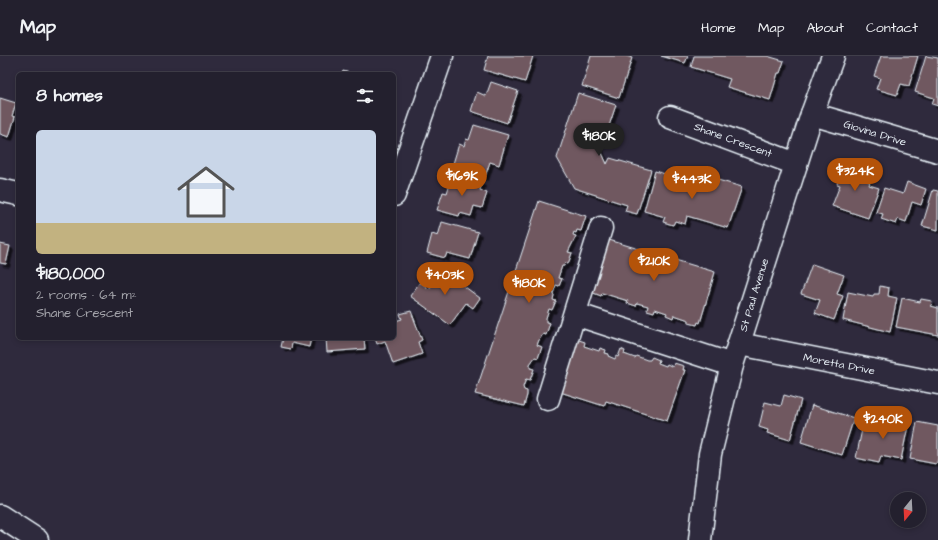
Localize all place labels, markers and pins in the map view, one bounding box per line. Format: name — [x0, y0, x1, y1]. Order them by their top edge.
pin: $180K — [571, 123, 627, 157]
pin: $324K — [827, 158, 883, 192]
pin: $169K — [434, 163, 490, 197]
pin: $443K — [664, 166, 720, 200]
pin: $210K — [626, 248, 682, 282]
pin: $403K — [417, 262, 473, 296]
pin: $180K — [501, 270, 557, 304]
pin: $240K — [855, 406, 911, 440]

